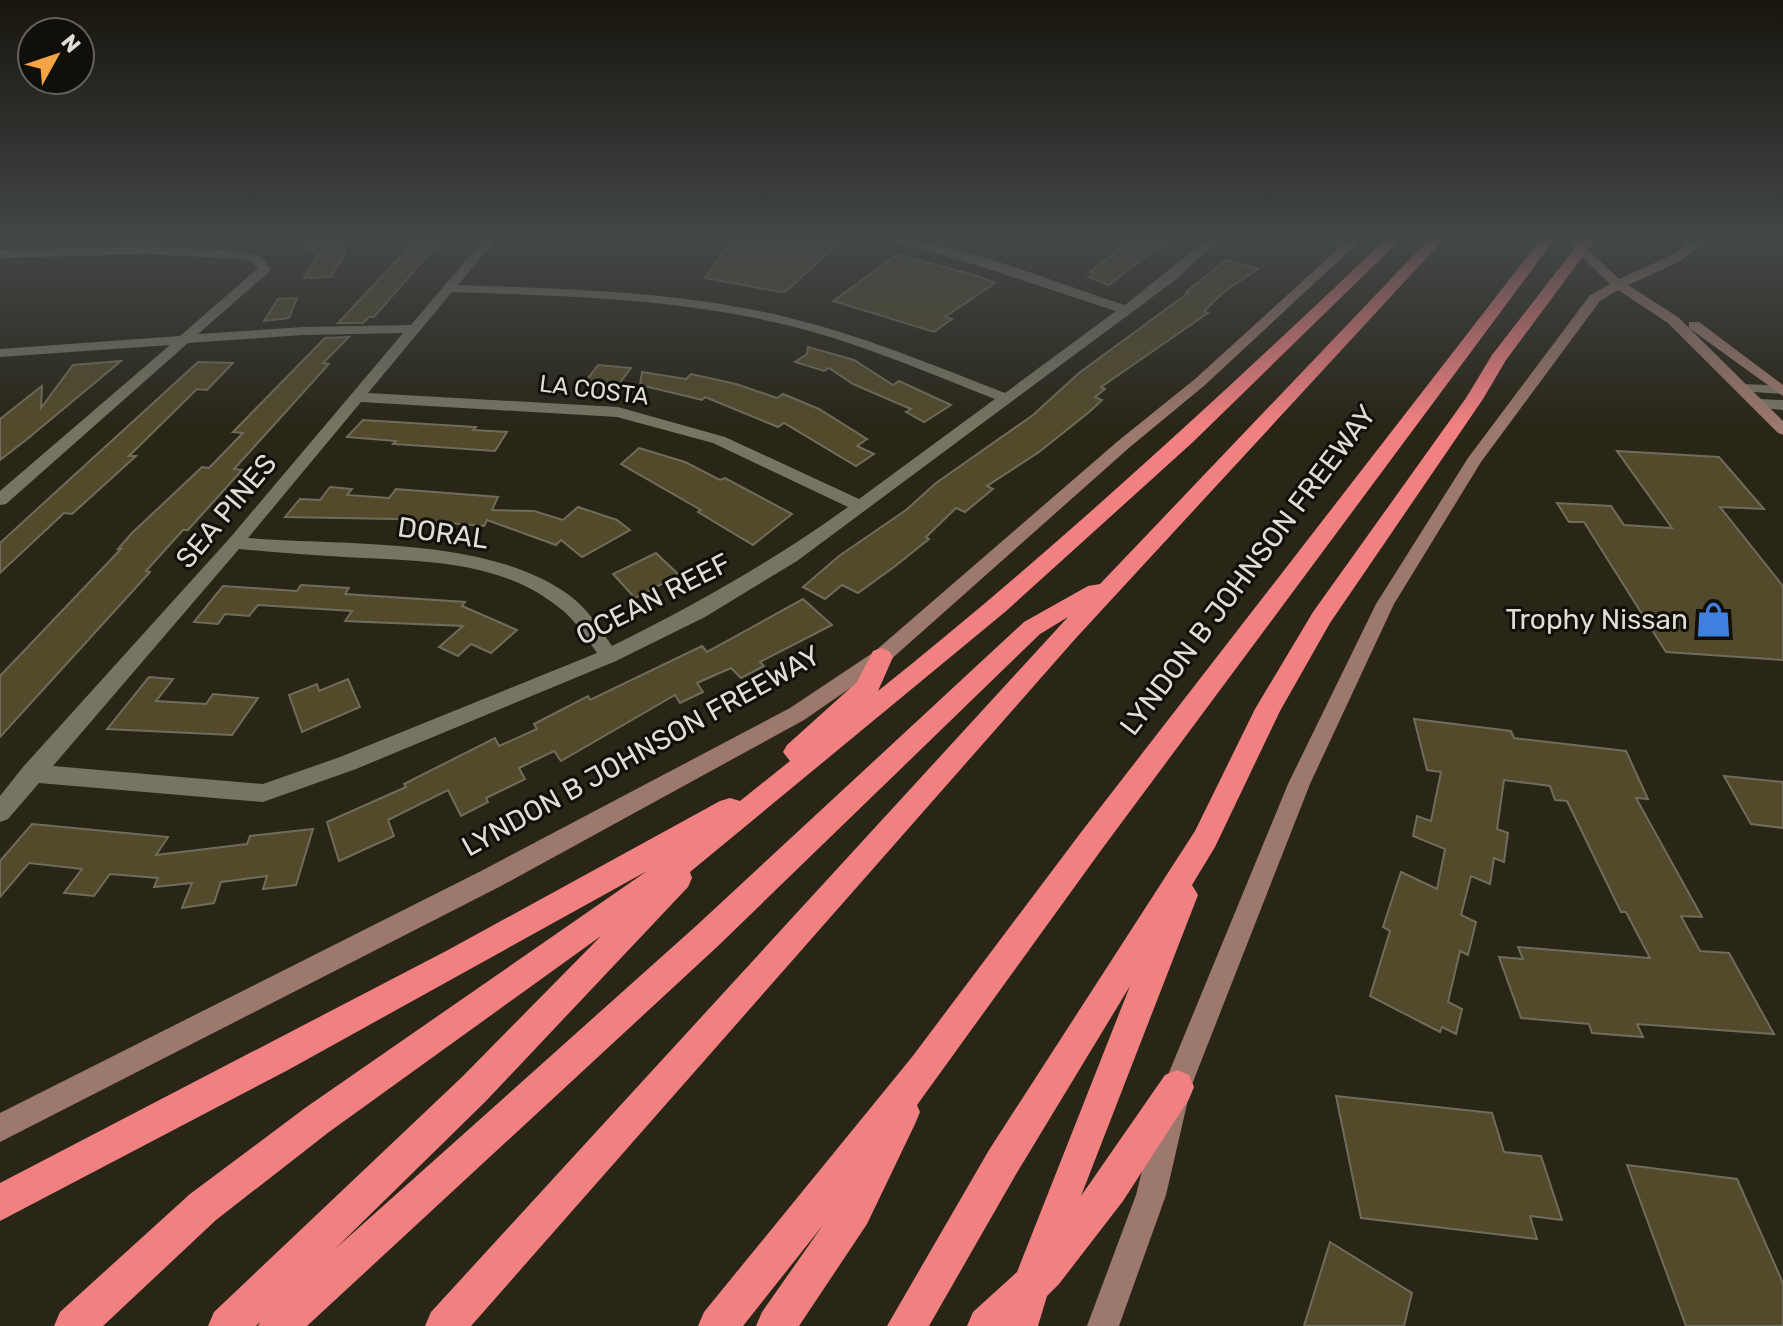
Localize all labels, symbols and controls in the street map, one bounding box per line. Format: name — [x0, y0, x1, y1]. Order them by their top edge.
north arrow — [16, 16, 96, 96]
text: N — [56, 29, 86, 58]
street label: LA COSTA — [538, 369, 650, 411]
street label: LYNDON B JOHNSON FREEWAY — [1113, 399, 1383, 741]
street label: SEA PINES — [169, 447, 283, 575]
street label: DORAL — [396, 510, 491, 556]
street label: OCEAN REEF — [571, 546, 735, 652]
shop icon: Trophy Nissan — [1695, 600, 1733, 638]
place label: Trophy Nissan — [1506, 603, 1688, 636]
street label: LYNDON B JOHNSON FREEWAY — [456, 639, 826, 863]

